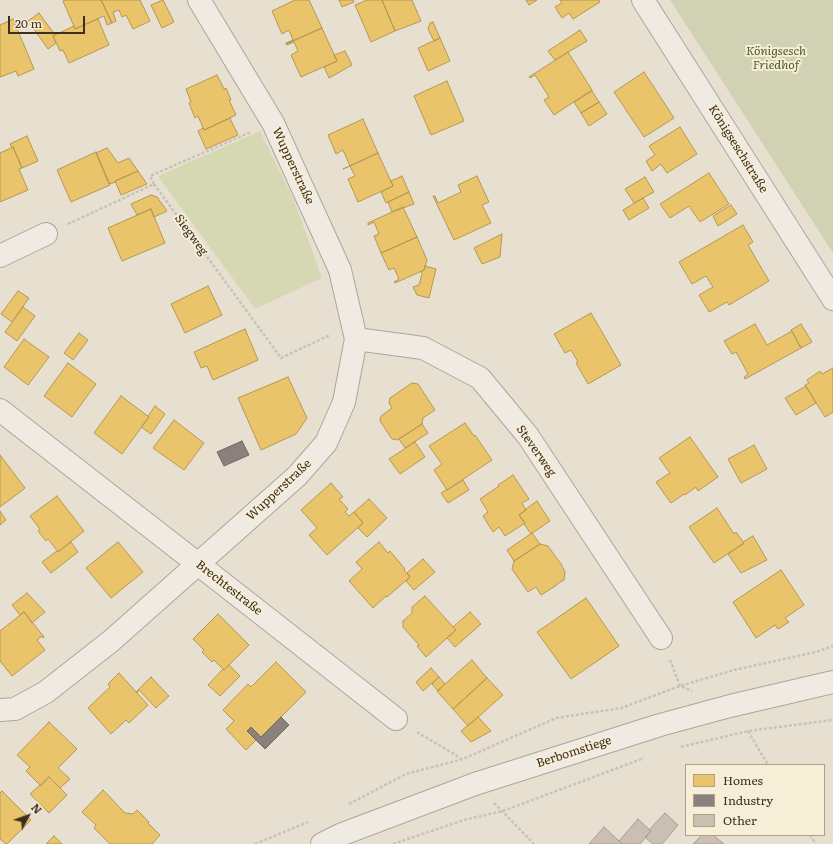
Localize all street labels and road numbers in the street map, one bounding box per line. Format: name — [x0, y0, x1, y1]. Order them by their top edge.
street label: Königseschstraße — [705, 102, 771, 196]
street label: Wupperstraße — [269, 125, 317, 207]
street label: Siegweg — [171, 212, 211, 258]
street label: Steverweg — [513, 422, 559, 480]
street label: Wupperstraße — [244, 456, 314, 524]
street label: Brechtestraße — [193, 558, 265, 618]
street label: Berbomstiege — [535, 733, 613, 771]

